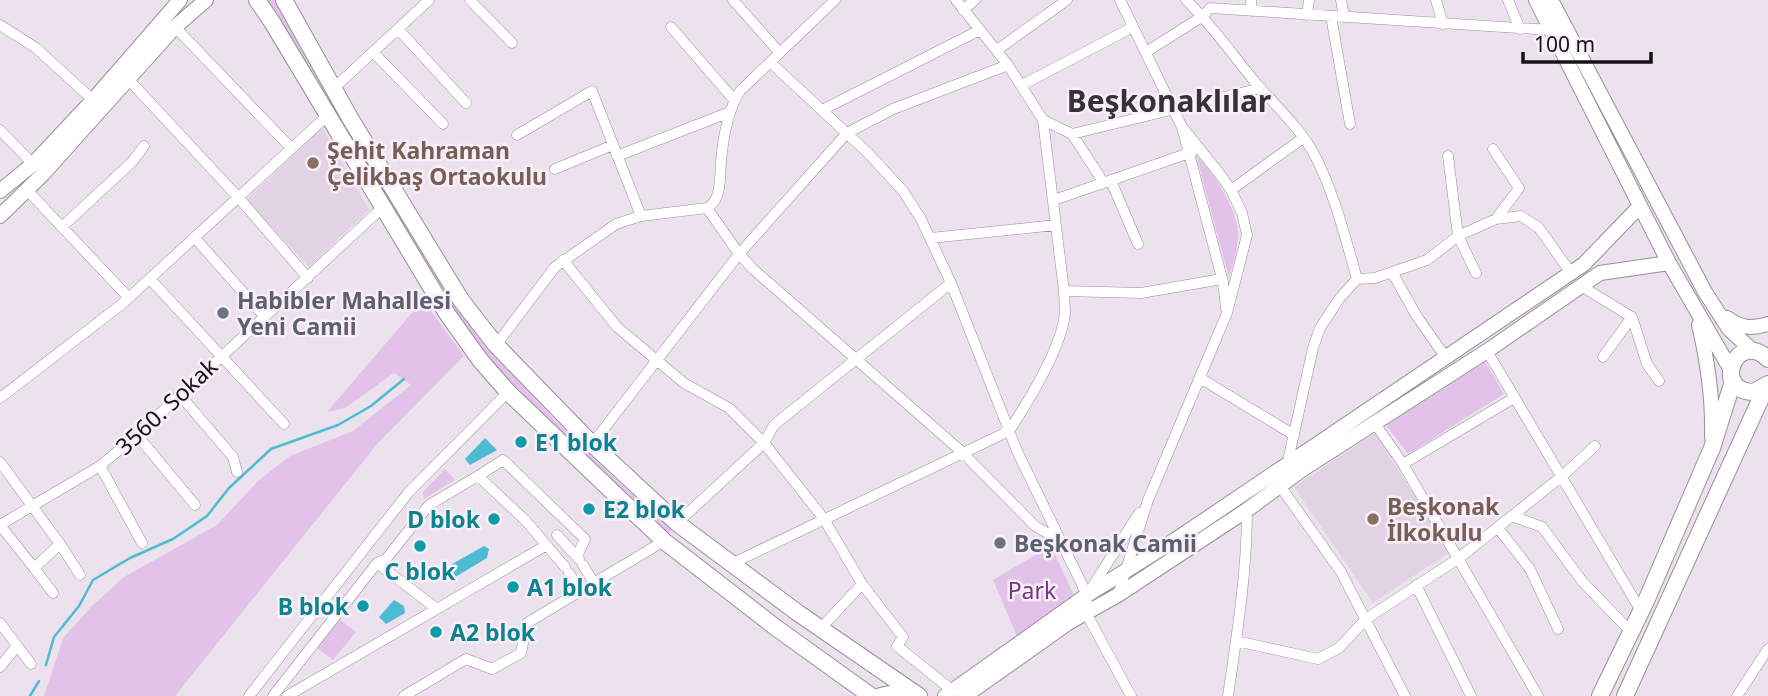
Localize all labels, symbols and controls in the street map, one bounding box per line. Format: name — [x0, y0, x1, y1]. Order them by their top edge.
scale bar — [1523, 21, 1651, 65]
text: 100 m — [1534, 30, 1595, 58]
district label: Beşkonaklılar — [1067, 80, 1272, 121]
place label: Şehit Kahraman Çelikbaş Ortaokulu — [327, 134, 547, 192]
marker: Şehit Kahraman Çelikbaş Ortaokulu — [305, 155, 321, 171]
place label: Habibler Mahallesi Yeni Camii — [237, 284, 451, 342]
marker: Habibler Mahallesi Yeni Camii — [215, 305, 231, 321]
street label: 3560. Sokak — [108, 350, 225, 462]
place label: E1 blok — [535, 426, 618, 458]
marker: E1 blok — [513, 434, 529, 450]
place label: Beşkonak İlkokulu — [1387, 490, 1500, 548]
place label: E2 blok — [603, 493, 686, 525]
marker: E2 blok — [581, 501, 597, 517]
place label: D blok — [407, 503, 481, 535]
marker: D blok — [486, 511, 502, 527]
marker: Beşkonak İlkokulu — [1365, 511, 1381, 527]
place label: Beşkonak Camii — [1014, 527, 1197, 559]
marker: Beşkonak Camii — [992, 535, 1008, 551]
marker: C blok — [412, 538, 428, 554]
place label: C blok — [385, 555, 456, 587]
place label: A1 blok — [527, 571, 613, 603]
park label: Park — [1008, 574, 1057, 606]
marker: A1 blok — [505, 579, 521, 595]
place label: B blok — [278, 590, 350, 622]
marker: B blok — [355, 598, 371, 614]
place label: A2 blok — [450, 616, 536, 648]
marker: A2 blok — [428, 624, 444, 640]

